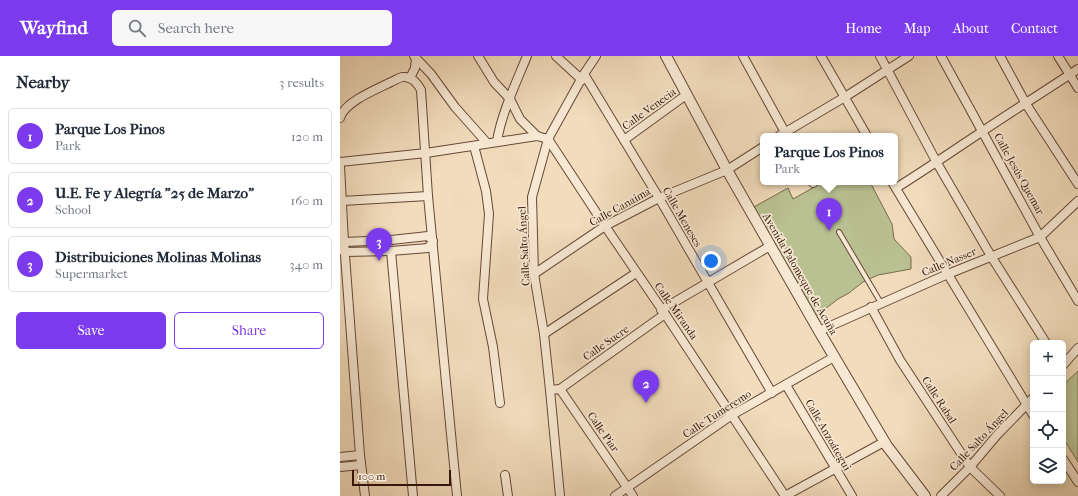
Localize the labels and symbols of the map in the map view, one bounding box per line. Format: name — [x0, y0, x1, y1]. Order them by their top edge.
street label: Calle Venecia — [620, 85, 679, 133]
street label: Calle Jesús Quemar — [991, 131, 1047, 217]
street label: Calle Canaima — [587, 184, 654, 229]
street label: Calle Meneses — [660, 185, 704, 249]
pin: 1 — [816, 198, 842, 231]
street label: Calle Salto Ángel — [515, 206, 533, 286]
street label: Avenida Palomeque de Acuña — [759, 210, 841, 338]
pin: 3 — [366, 228, 392, 261]
street label: Calle Nasser — [920, 245, 978, 279]
your location — [701, 251, 721, 271]
street label: Calle Miranda — [652, 280, 701, 343]
street label: Calle Sucre — [581, 322, 632, 364]
pin: 2 — [633, 370, 659, 403]
street label: Calle Rabal — [919, 374, 959, 426]
street label: Calle Tumeremo — [680, 387, 754, 441]
street label: Calle Anzoátegui — [802, 397, 854, 474]
street label: Calle Salto Ángel — [947, 406, 1011, 474]
street label: Calle Piar — [584, 409, 622, 455]
scale bar — [352, 468, 451, 487]

